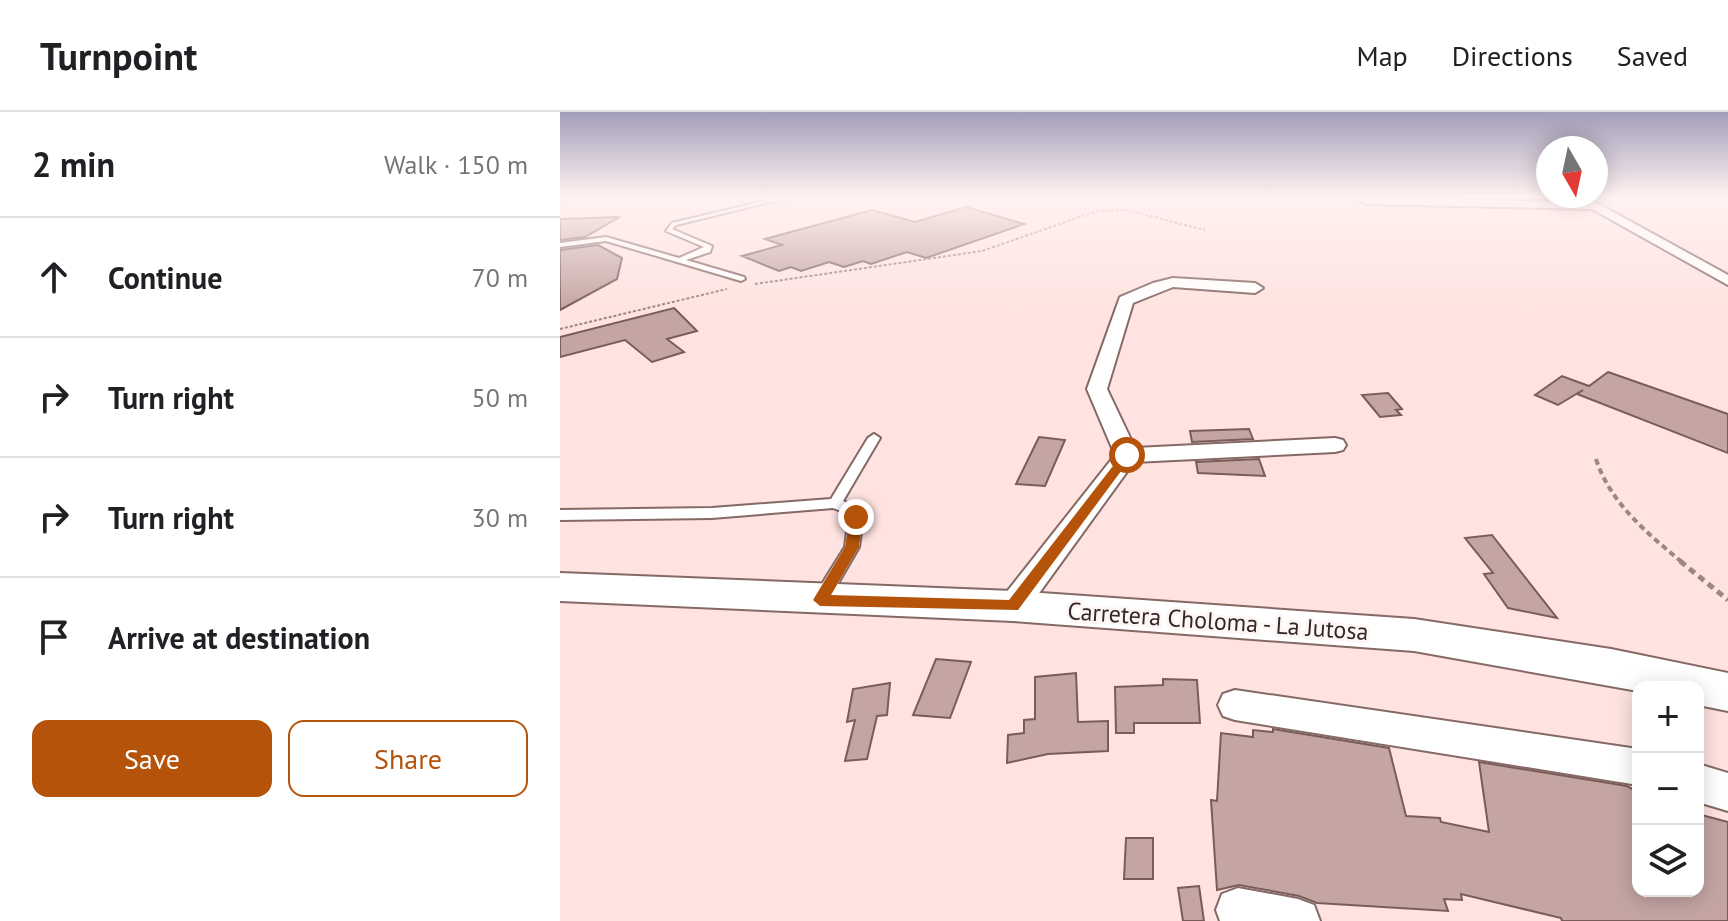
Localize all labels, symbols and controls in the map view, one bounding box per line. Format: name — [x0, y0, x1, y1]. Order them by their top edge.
text: Turnpoint — [40, 31, 197, 80]
text: Map — [1357, 37, 1408, 74]
text: Directions — [1452, 37, 1573, 74]
text: Saved — [1617, 37, 1688, 74]
north arrow — [1536, 136, 1608, 208]
text: 2 min — [32, 142, 115, 186]
text: Walk · 150 m — [384, 148, 528, 181]
icon: ahead — [32, 255, 76, 299]
text: Continue — [108, 258, 222, 297]
text: 70 m — [472, 261, 528, 294]
icon: right — [32, 375, 76, 419]
text: Turn right — [108, 378, 234, 417]
text: 50 m — [472, 381, 528, 414]
route start — [1109, 437, 1145, 473]
icon: right — [32, 495, 76, 539]
text: Turn right — [108, 498, 234, 537]
route end — [838, 499, 874, 535]
text: 30 m — [472, 501, 528, 534]
street label: Carretera Choloma - La Jutosa — [1066, 595, 1370, 647]
icon: arrive — [32, 615, 76, 659]
text: Arrive at destination — [108, 618, 370, 657]
map controls — [1632, 681, 1704, 897]
button: + — [1632, 681, 1704, 753]
button: Save — [32, 720, 272, 797]
button: Share — [288, 720, 528, 797]
button: − — [1632, 753, 1704, 825]
button: layers — [1632, 825, 1704, 897]

